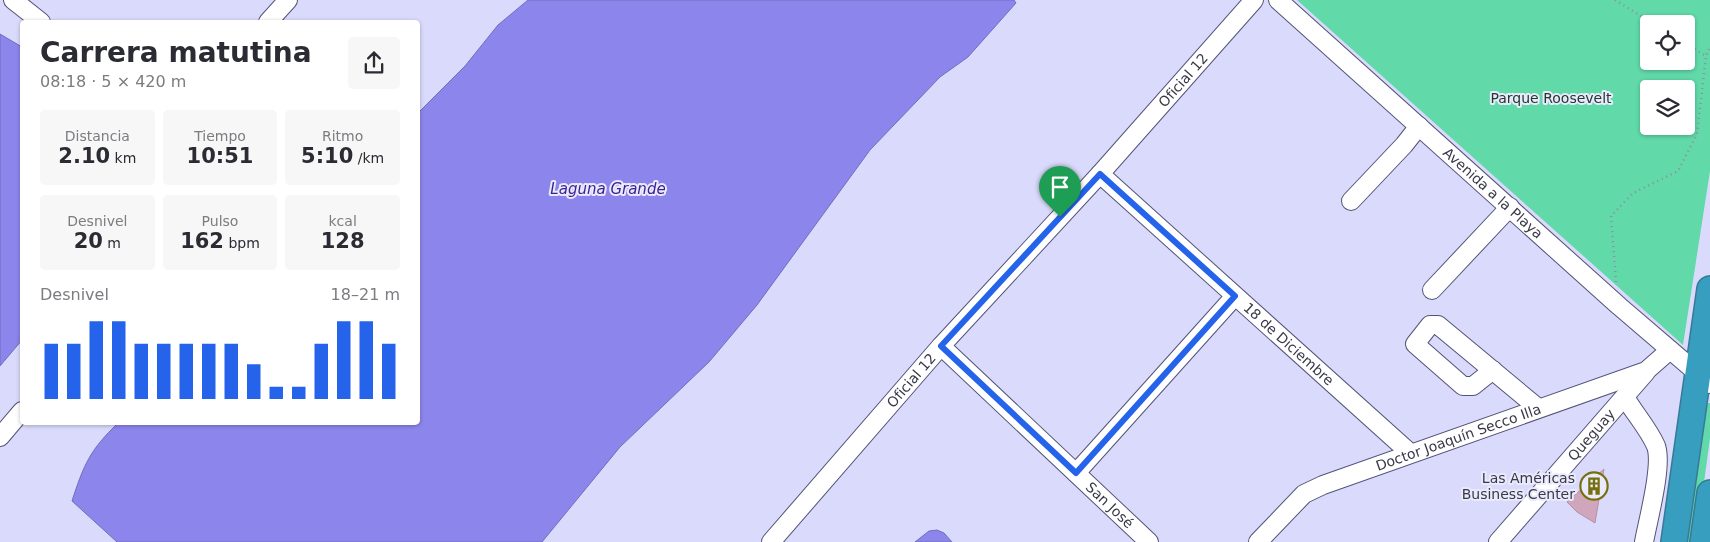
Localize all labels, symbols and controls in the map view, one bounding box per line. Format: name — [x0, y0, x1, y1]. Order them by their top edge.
map controls — [1640, 15, 1695, 135]
button: locate — [1640, 15, 1695, 70]
text: Carrera matutina — [40, 36, 312, 69]
button: share — [348, 37, 400, 89]
street label: Oficial 12 — [1155, 50, 1211, 110]
text: 08:18 · 5 × 420 m — [40, 72, 186, 91]
button: layers — [1640, 80, 1695, 135]
park label: Parque Roosevelt — [1490, 90, 1612, 106]
text: Distancia — [65, 128, 130, 144]
text: Tiempo — [194, 128, 246, 144]
text: Ritmo — [322, 128, 363, 144]
text: 2.10 — [58, 144, 110, 168]
text: 10:51 — [187, 144, 253, 168]
text: 5:10 — [301, 144, 353, 168]
street label: Avenida a la Playa — [1440, 144, 1546, 242]
text: km — [110, 150, 136, 166]
text: /km — [353, 150, 384, 166]
pin — [1039, 166, 1081, 217]
icon: arrive — [1046, 173, 1074, 201]
water label: Laguna Grande — [550, 180, 666, 198]
text: Desnivel — [67, 213, 127, 229]
text: Pulso — [202, 213, 238, 229]
text: kcal — [329, 213, 357, 229]
text: 20 — [74, 229, 103, 253]
text: 162 — [180, 229, 224, 253]
text: 128 — [321, 229, 365, 253]
text: m — [103, 235, 121, 251]
text: bpm — [224, 235, 260, 251]
text: Desnivel — [40, 285, 109, 304]
text: 18–21 m — [331, 285, 400, 304]
street label: 18 de Diciembre — [1240, 299, 1337, 389]
street label: Oficial 12 — [883, 350, 939, 411]
street label: Doctor Joaquín Secco Illa — [1374, 401, 1543, 474]
street label: Queguay — [1564, 406, 1618, 464]
place label: Las Américas Business Center — [1462, 470, 1575, 502]
building icon: Las Américas Business Center — [1579, 471, 1609, 501]
street label: San José — [1083, 479, 1137, 531]

